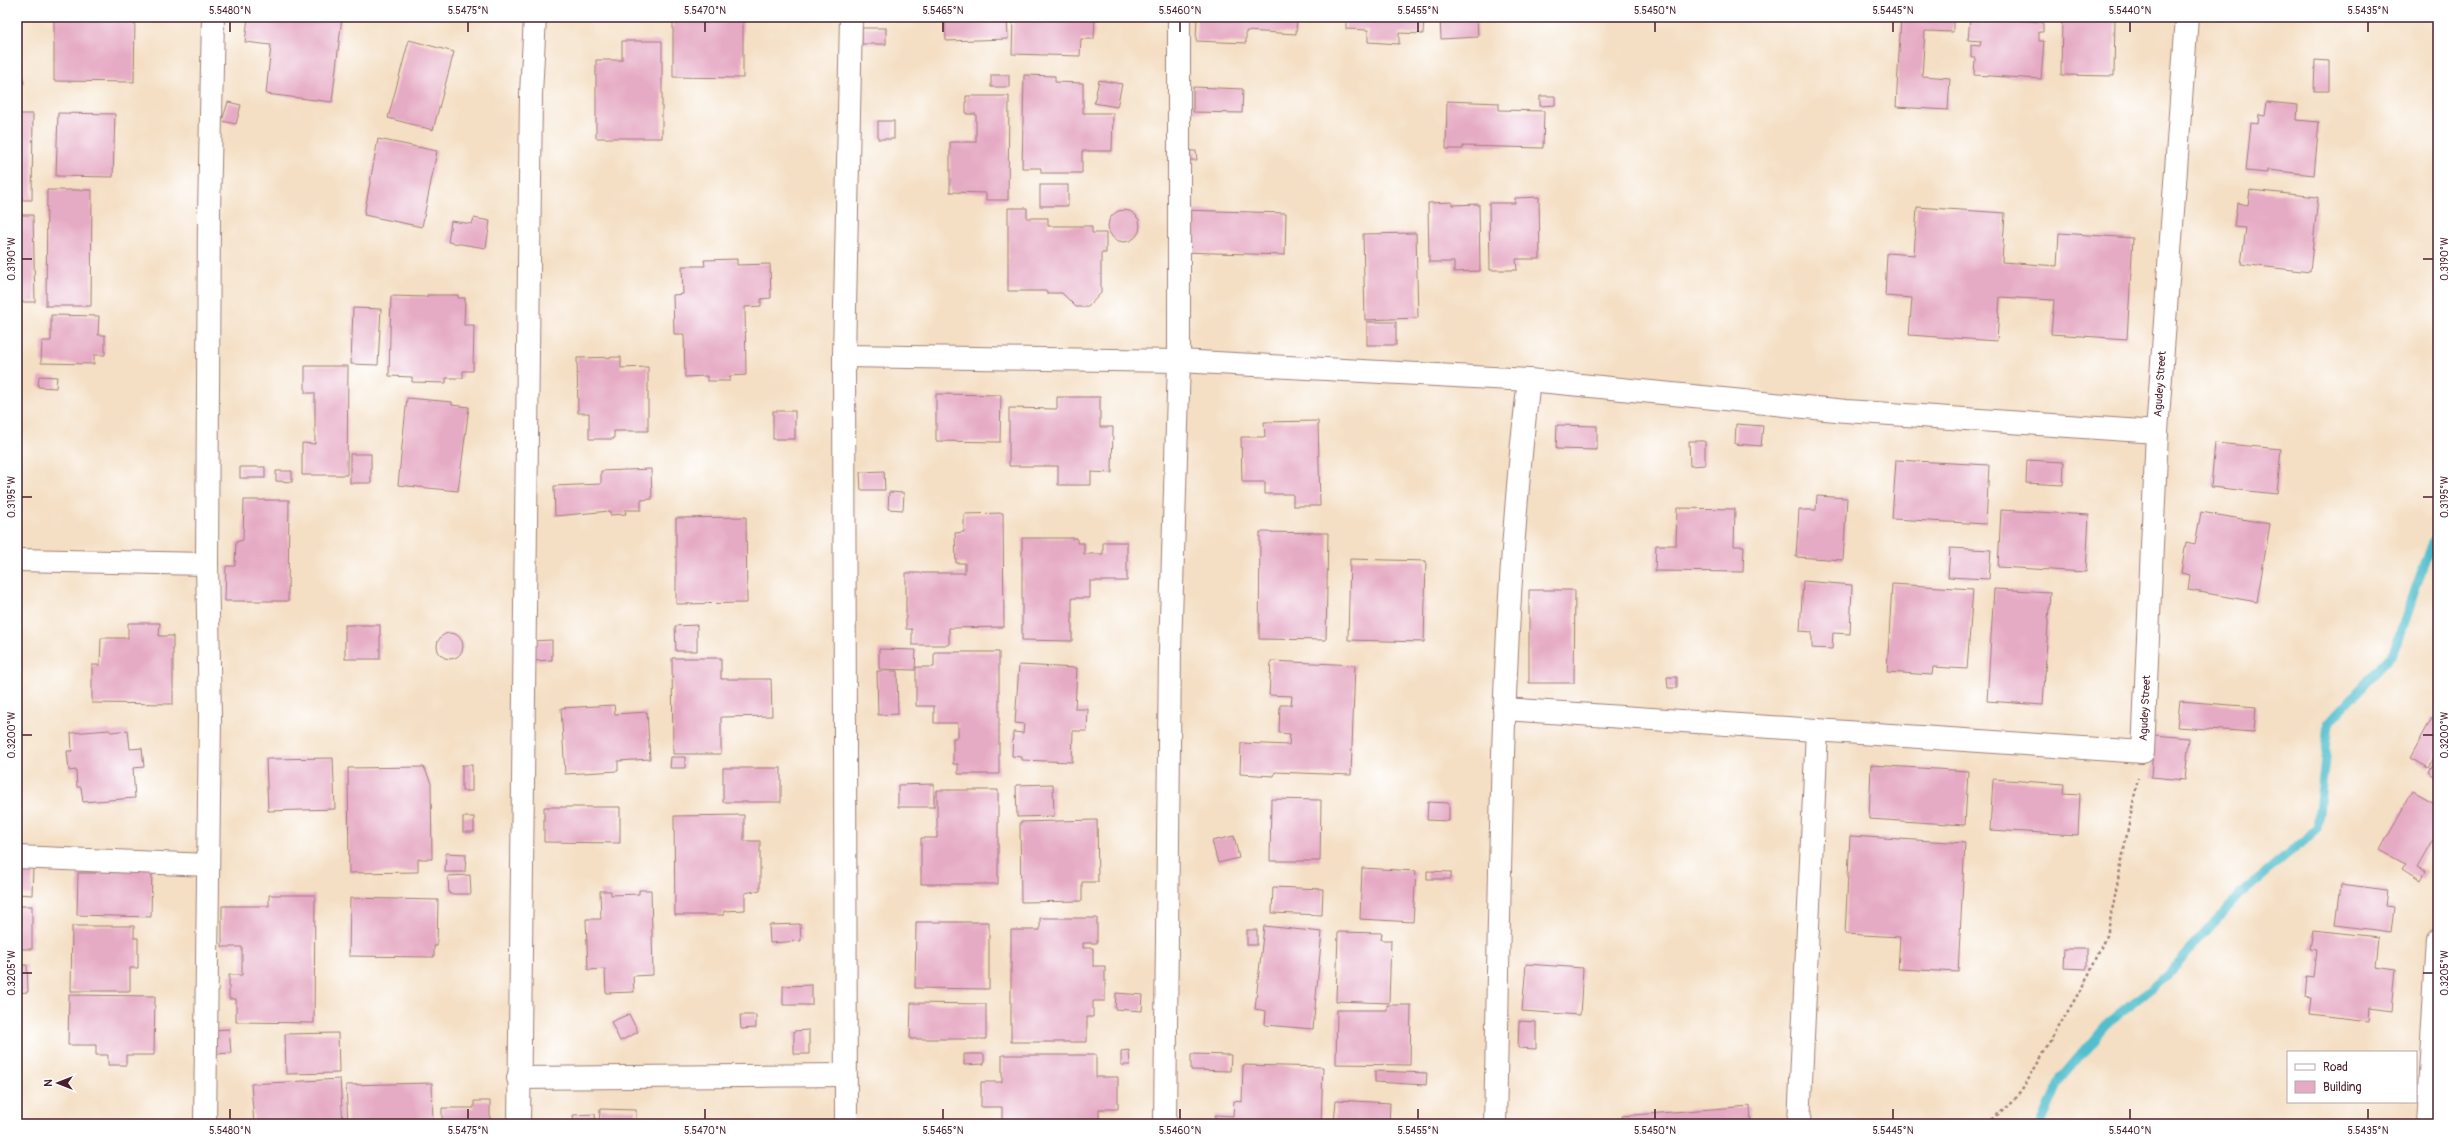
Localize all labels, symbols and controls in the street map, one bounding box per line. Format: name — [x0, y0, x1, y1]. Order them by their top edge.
text: 5.5480°N — [209, 5, 251, 17]
text: 5.5475°N — [448, 5, 489, 17]
text: 5.5470°N — [684, 5, 726, 17]
text: 5.5465°N — [922, 5, 964, 17]
text: 5.5460°N — [1159, 5, 1202, 17]
text: 5.5455°N — [1398, 5, 1439, 17]
text: 5.5450°N — [1634, 5, 1676, 17]
text: 5.5445°N — [1872, 5, 1914, 17]
text: 5.5440°N — [2109, 5, 2152, 17]
text: 5.5435°N — [2348, 5, 2389, 17]
text: 0.3190°W — [6, 237, 18, 281]
text: 0.3190°W — [2439, 237, 2451, 281]
street label: Agudey Street — [2151, 350, 2169, 417]
text: 0.3195°W — [6, 476, 18, 518]
text: 0.3195°W — [2439, 476, 2451, 518]
street label: Agudey Street — [2137, 674, 2153, 741]
text: 0.3200°W — [6, 711, 18, 758]
text: 0.3200°W — [2439, 711, 2451, 758]
text: 0.3205°W — [6, 950, 18, 996]
text: 0.3205°W — [2439, 950, 2451, 996]
legend — [2287, 1051, 2417, 1103]
text: Road — [2323, 1060, 2348, 1075]
north arrow — [38, 1063, 78, 1103]
text: N — [42, 1079, 55, 1087]
text: Building — [2323, 1080, 2362, 1095]
text: 5.5480°N — [209, 1125, 251, 1137]
text: 5.5475°N — [448, 1125, 489, 1137]
text: 5.5470°N — [684, 1125, 726, 1137]
text: 5.5465°N — [922, 1125, 964, 1137]
text: 5.5460°N — [1159, 1125, 1202, 1137]
text: 5.5455°N — [1398, 1125, 1439, 1137]
text: 5.5450°N — [1634, 1125, 1676, 1137]
text: 5.5445°N — [1872, 1125, 1914, 1137]
text: 5.5440°N — [2109, 1125, 2152, 1137]
text: 5.5435°N — [2348, 1125, 2389, 1137]

